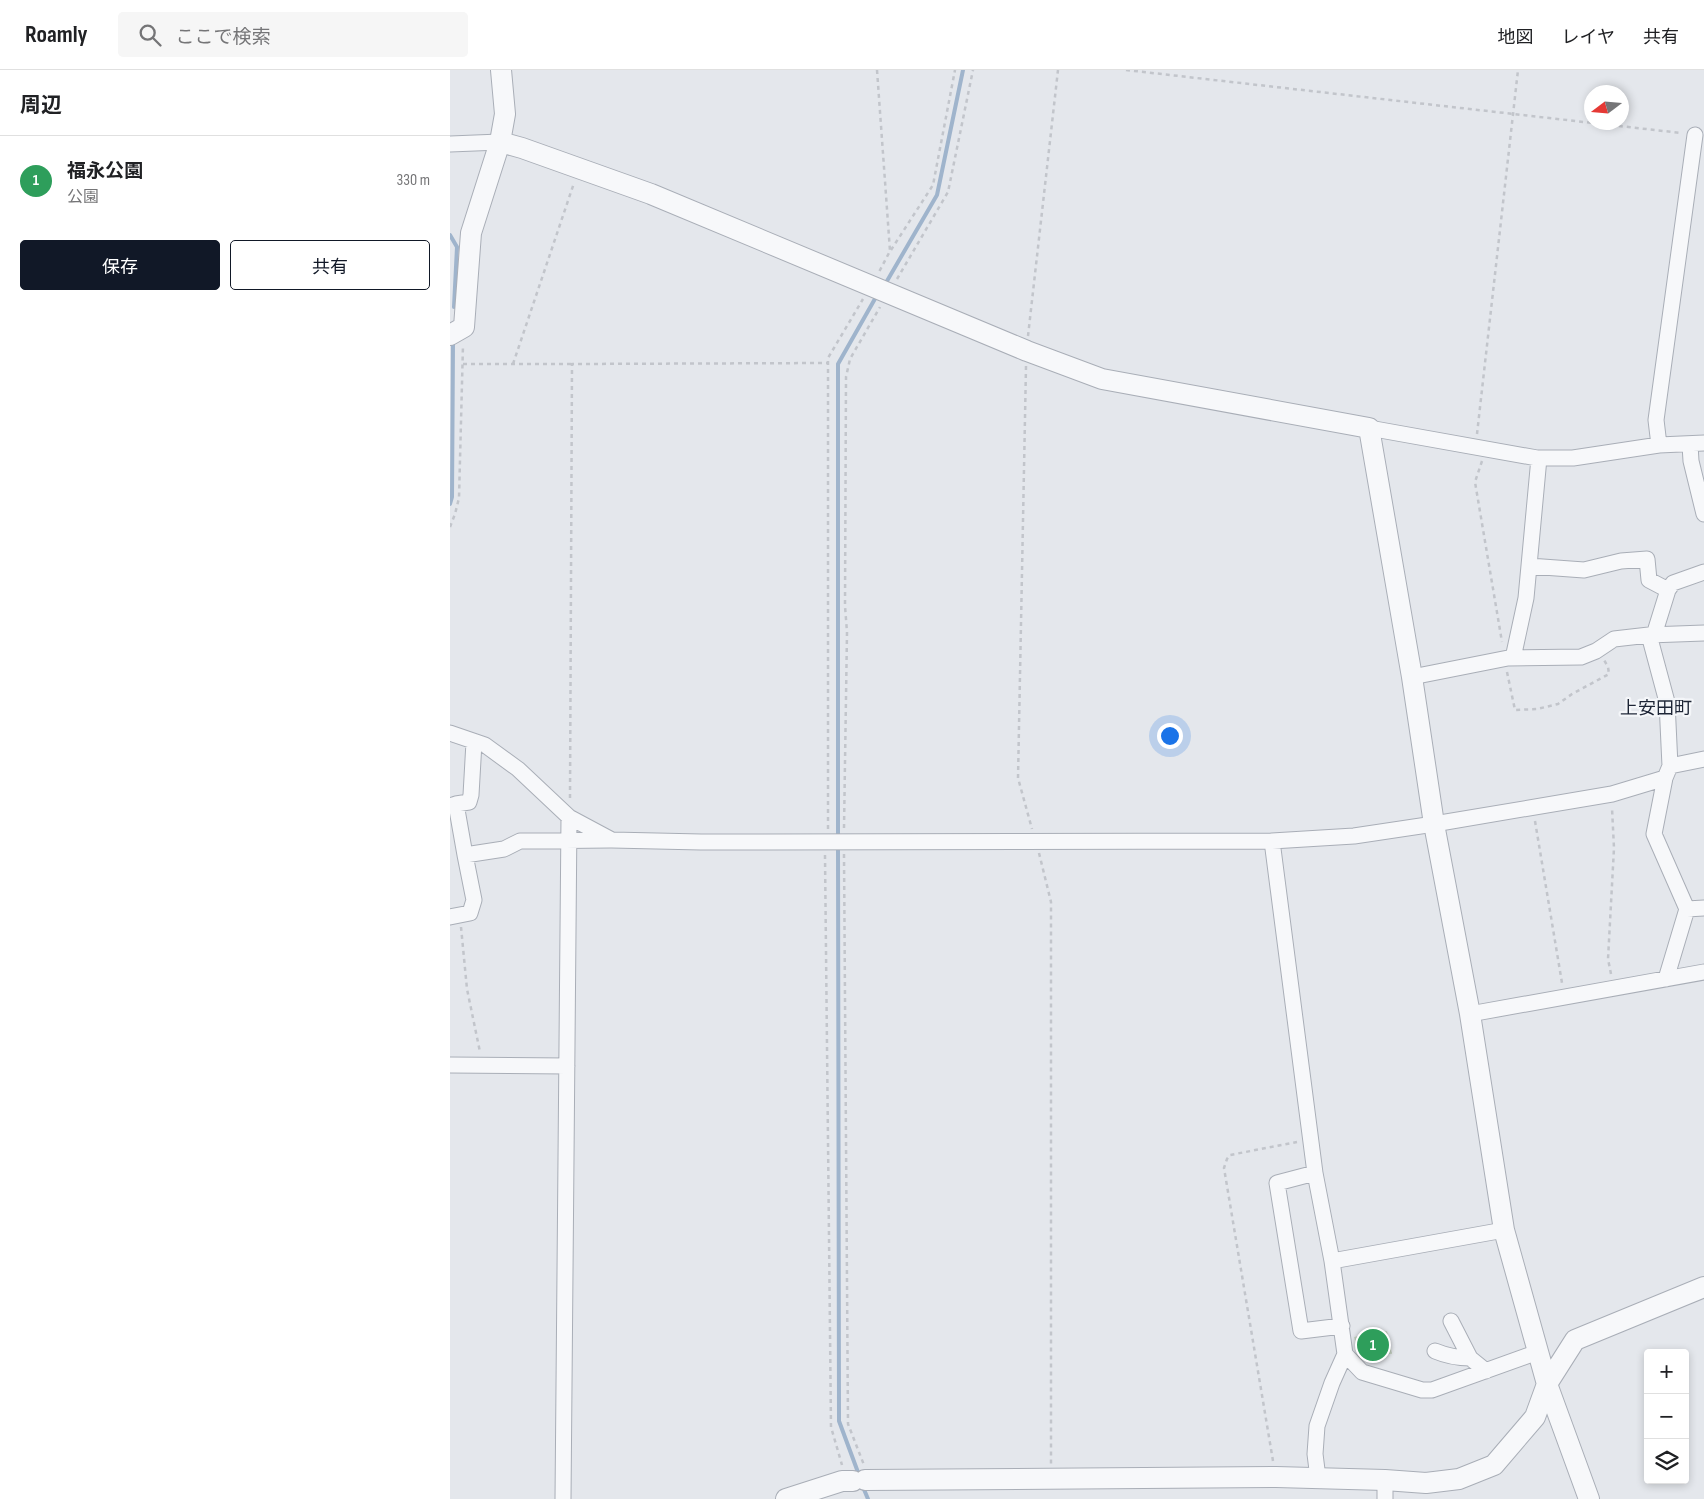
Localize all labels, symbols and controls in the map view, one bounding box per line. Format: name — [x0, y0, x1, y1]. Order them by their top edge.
search box — [118, 12, 468, 57]
text: Roamly — [25, 20, 88, 49]
icon: search — [136, 21, 164, 49]
text: ここで検索 — [176, 26, 271, 49]
text: 地図 — [1498, 27, 1534, 48]
text: レイヤ — [1562, 27, 1615, 48]
text: 共有 — [1643, 27, 1679, 48]
north arrow — [1584, 85, 1629, 130]
text: 周辺 — [20, 93, 62, 118]
text: 福永公園 — [67, 160, 143, 183]
text: 1 — [33, 171, 39, 190]
text: 330 m — [397, 171, 430, 190]
text: 公園 — [67, 188, 99, 207]
button: 保存 — [20, 240, 220, 290]
button: 共有 — [230, 240, 430, 290]
district label: 上安田町 — [1620, 698, 1692, 719]
your location — [1157, 723, 1183, 749]
pin: 1 — [1357, 1326, 1389, 1364]
map controls — [1644, 1349, 1689, 1484]
button: + — [1644, 1349, 1689, 1394]
button: − — [1644, 1394, 1689, 1439]
button: layers — [1644, 1439, 1689, 1484]

